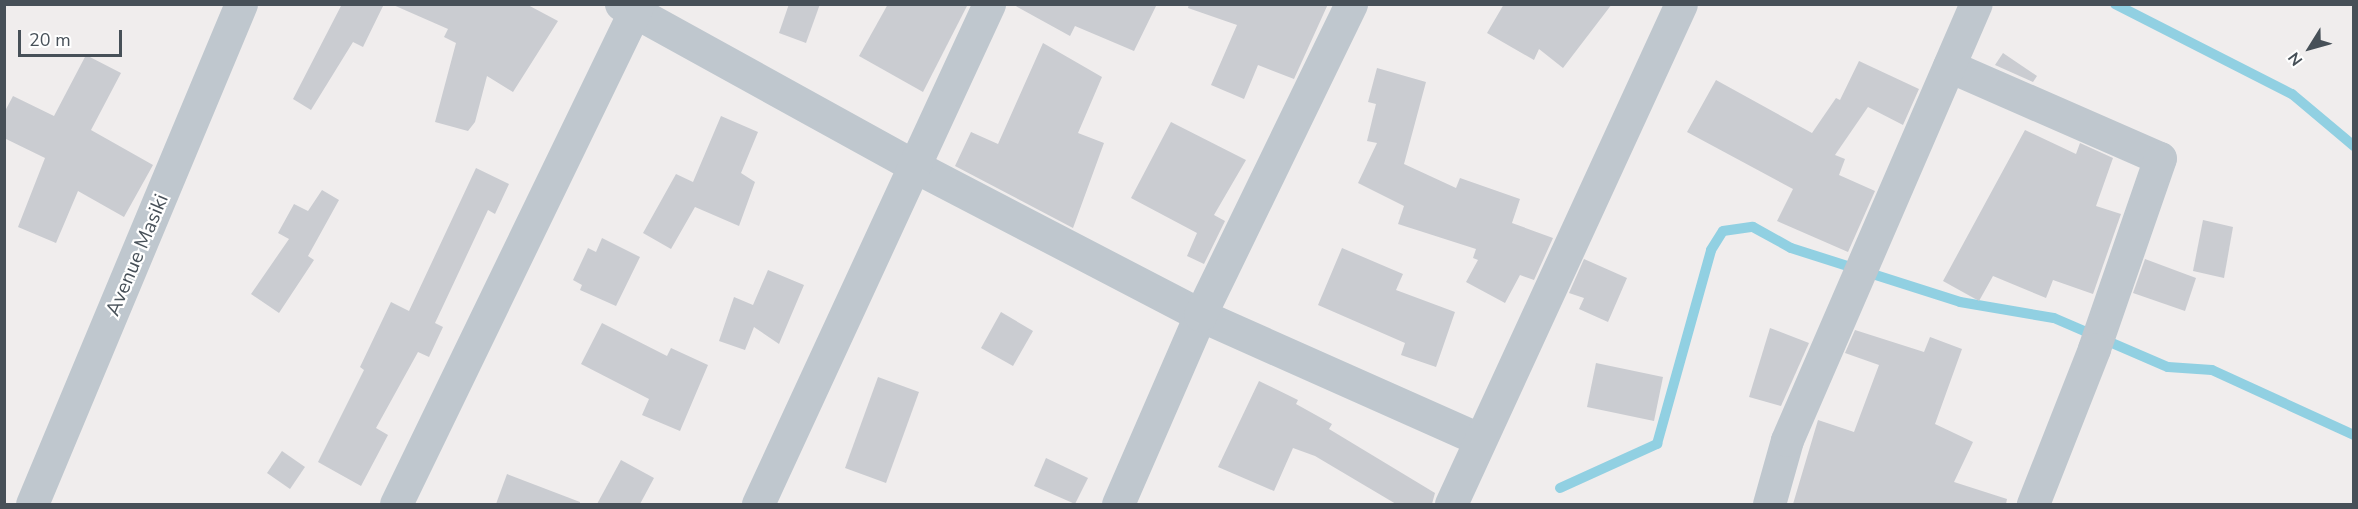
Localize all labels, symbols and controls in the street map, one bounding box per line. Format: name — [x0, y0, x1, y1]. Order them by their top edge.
scale bar — [21, 18, 124, 56]
north arrow — [2280, 18, 2340, 78]
text: 20 m — [29, 28, 71, 52]
text: N — [2283, 47, 2308, 70]
street label: Avenue Masiki — [101, 191, 173, 319]

